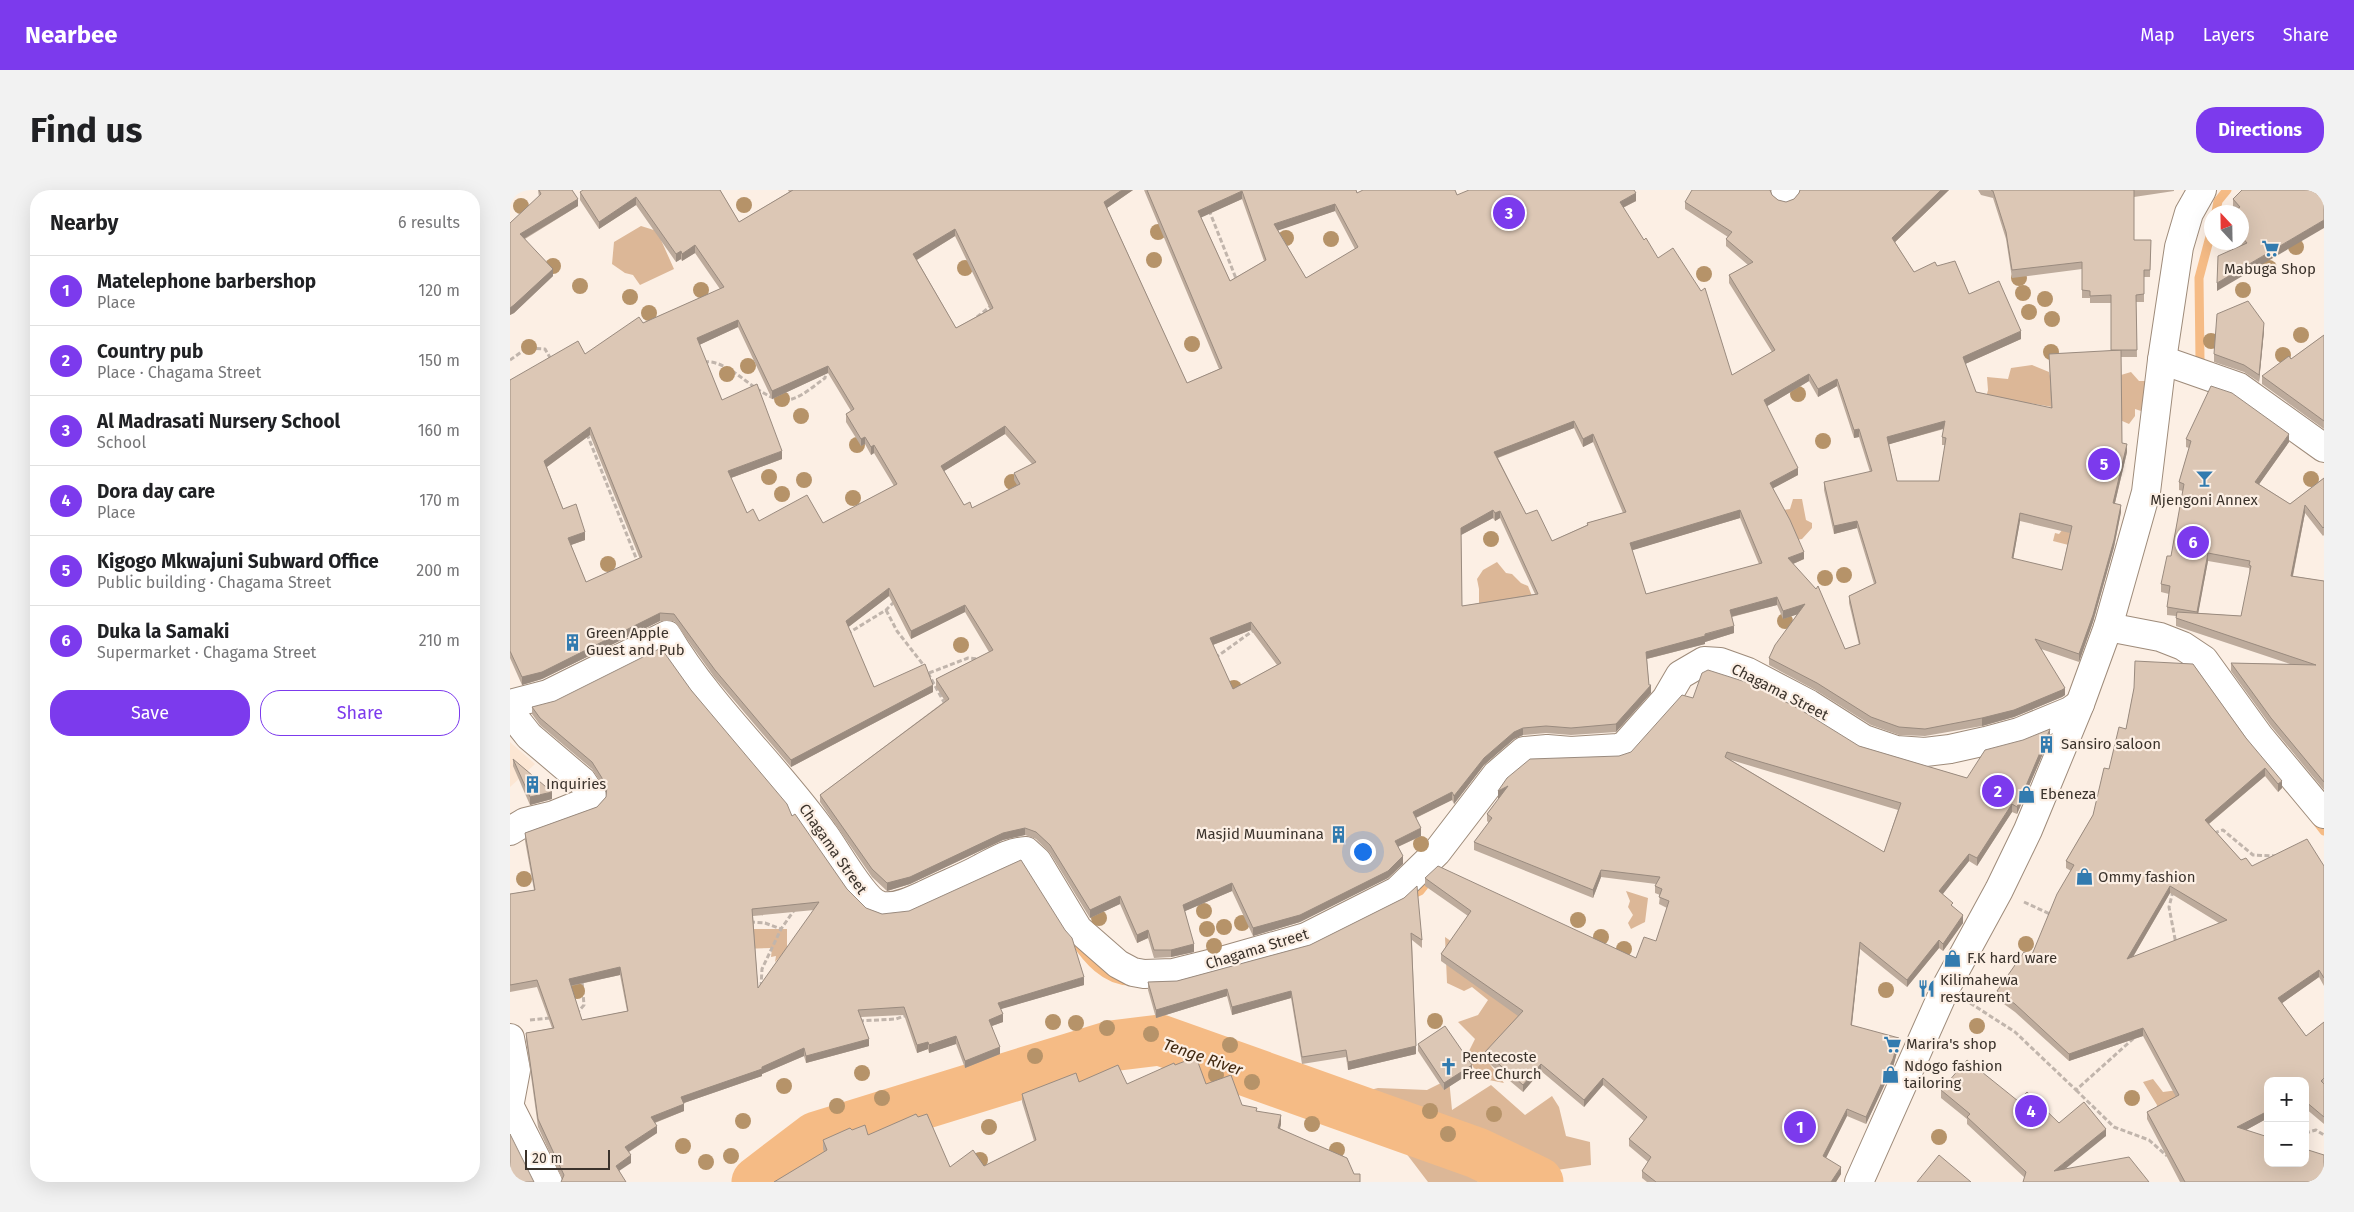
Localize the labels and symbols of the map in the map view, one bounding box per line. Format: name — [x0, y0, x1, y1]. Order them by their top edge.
pin: 3 — [1493, 194, 1525, 232]
north arrow — [2204, 205, 2249, 250]
supermarket icon: Mabuga Shop — [2260, 238, 2280, 258]
place label: Mabuga Shop — [2224, 260, 2316, 278]
pin: 5 — [2088, 445, 2120, 483]
bar icon: Mjengoni Annex — [2194, 469, 2214, 489]
place label: Mjengoni Annex — [2150, 491, 2259, 509]
pin: 6 — [2177, 523, 2209, 561]
place label: Green Apple Guest and Pub — [586, 624, 685, 659]
building icon: Green Apple Guest and Pub — [562, 632, 582, 652]
street label: Chagama Street — [1729, 660, 1832, 724]
building icon: Sansiro saloon — [2037, 734, 2057, 754]
place label: Sansiro saloon — [2061, 735, 2161, 753]
pin: 2 — [1982, 772, 2014, 810]
building icon: Inquiries — [522, 774, 542, 794]
place label: Inquiries — [546, 775, 606, 793]
shop icon: Ebeneza — [2016, 784, 2036, 804]
place label: Ebeneza — [2040, 785, 2096, 803]
street label: Chagama Street — [795, 800, 871, 898]
building icon: Masjid Muuminana — [1328, 824, 1348, 844]
place label: Masjid Muuminana — [1196, 825, 1324, 843]
your location — [1350, 839, 1376, 865]
shop icon: Ommy fashion — [2074, 867, 2094, 887]
place label: Ommy fashion — [2098, 868, 2196, 886]
street label: Chagama Street — [1203, 925, 1311, 973]
shop icon: F.K hard ware — [1943, 948, 1963, 968]
place label: F.K hard ware — [1967, 949, 2057, 967]
place label: Kilimahewa restaurent — [1940, 971, 2018, 1006]
restaurant icon: Kilimahewa restaurent — [1916, 979, 1936, 999]
supermarket icon: Marira's shop — [1882, 1034, 1902, 1054]
water label: Tenge River — [1161, 1035, 1246, 1080]
place label: Marira's shop — [1906, 1035, 1997, 1053]
place label: Pentecoste Free Church — [1462, 1048, 1542, 1083]
church icon: Pentecoste Free Church — [1438, 1056, 1458, 1076]
place label: Ndogo fashion tailoring — [1904, 1057, 2003, 1092]
shop icon: Ndogo fashion tailoring — [1880, 1065, 1900, 1085]
pin: 4 — [2015, 1092, 2047, 1130]
pin: 1 — [1784, 1108, 1816, 1146]
scale bar — [525, 1147, 610, 1170]

